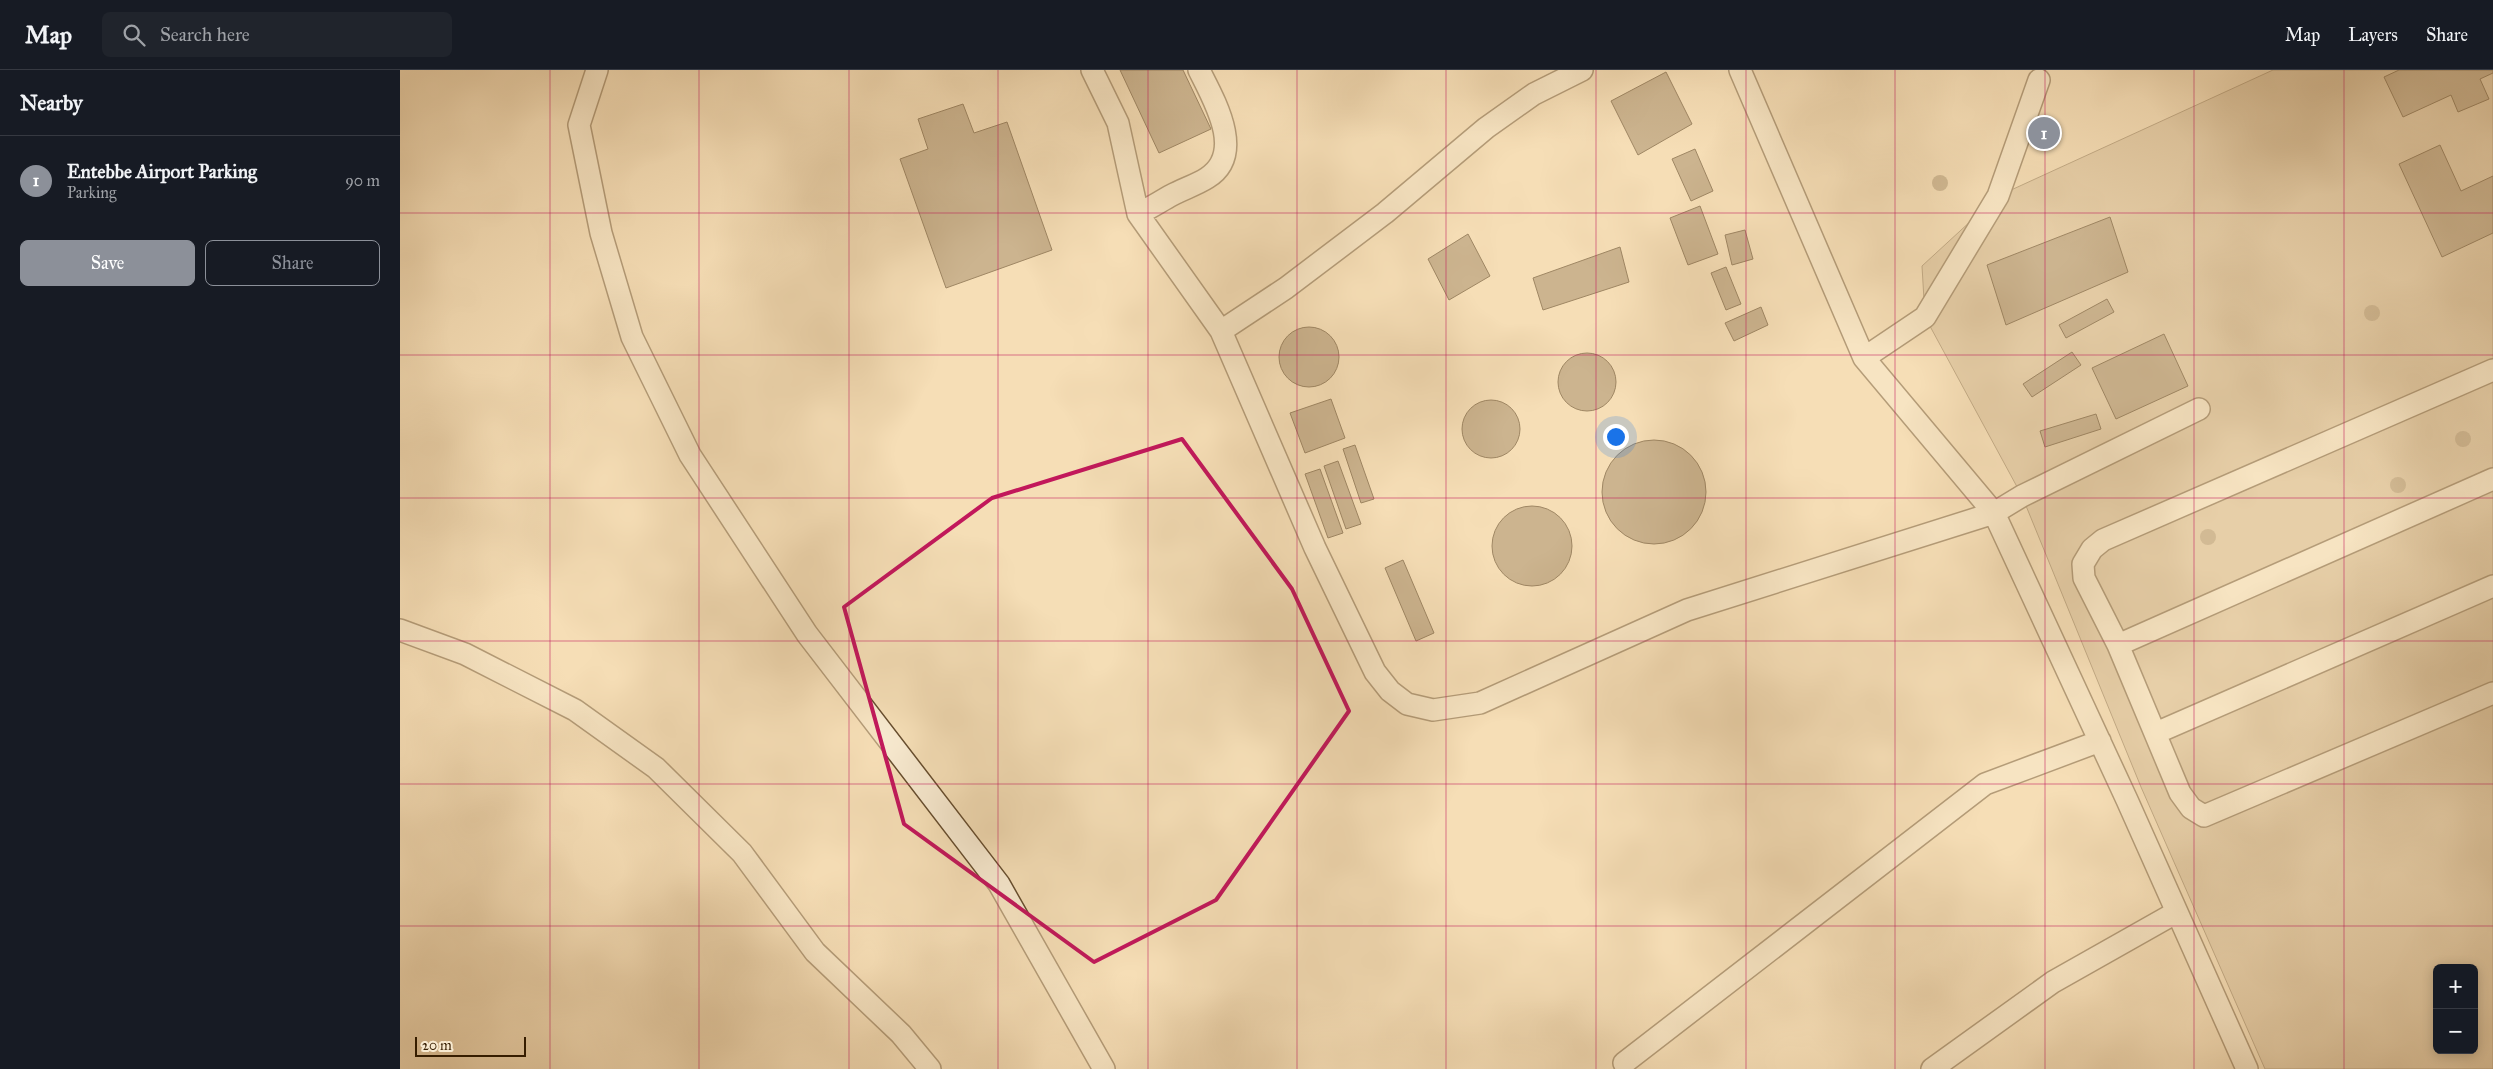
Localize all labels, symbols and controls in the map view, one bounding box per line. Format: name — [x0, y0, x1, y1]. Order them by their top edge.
search box — [102, 12, 452, 57]
text: Map — [25, 20, 72, 50]
icon: search — [120, 21, 148, 49]
text: Search here — [160, 23, 250, 46]
text: Map — [2285, 24, 2320, 46]
text: Layers — [2348, 24, 2398, 46]
text: Share — [2426, 24, 2468, 46]
text: Nearby — [20, 90, 83, 116]
pin: 1 — [2028, 114, 2060, 152]
text: Entebbe Airport Parking — [67, 160, 257, 183]
text: 1 — [33, 171, 39, 190]
text: 90 m — [345, 171, 380, 190]
text: Parking — [67, 183, 116, 202]
button: Save — [20, 240, 195, 286]
button: Share — [205, 240, 380, 286]
your location — [1603, 424, 1629, 450]
map controls — [2433, 964, 2478, 1054]
button: + — [2433, 964, 2478, 1009]
button: − — [2433, 1009, 2478, 1054]
scale bar — [415, 1034, 526, 1057]
text: 20 m — [422, 1037, 452, 1054]

